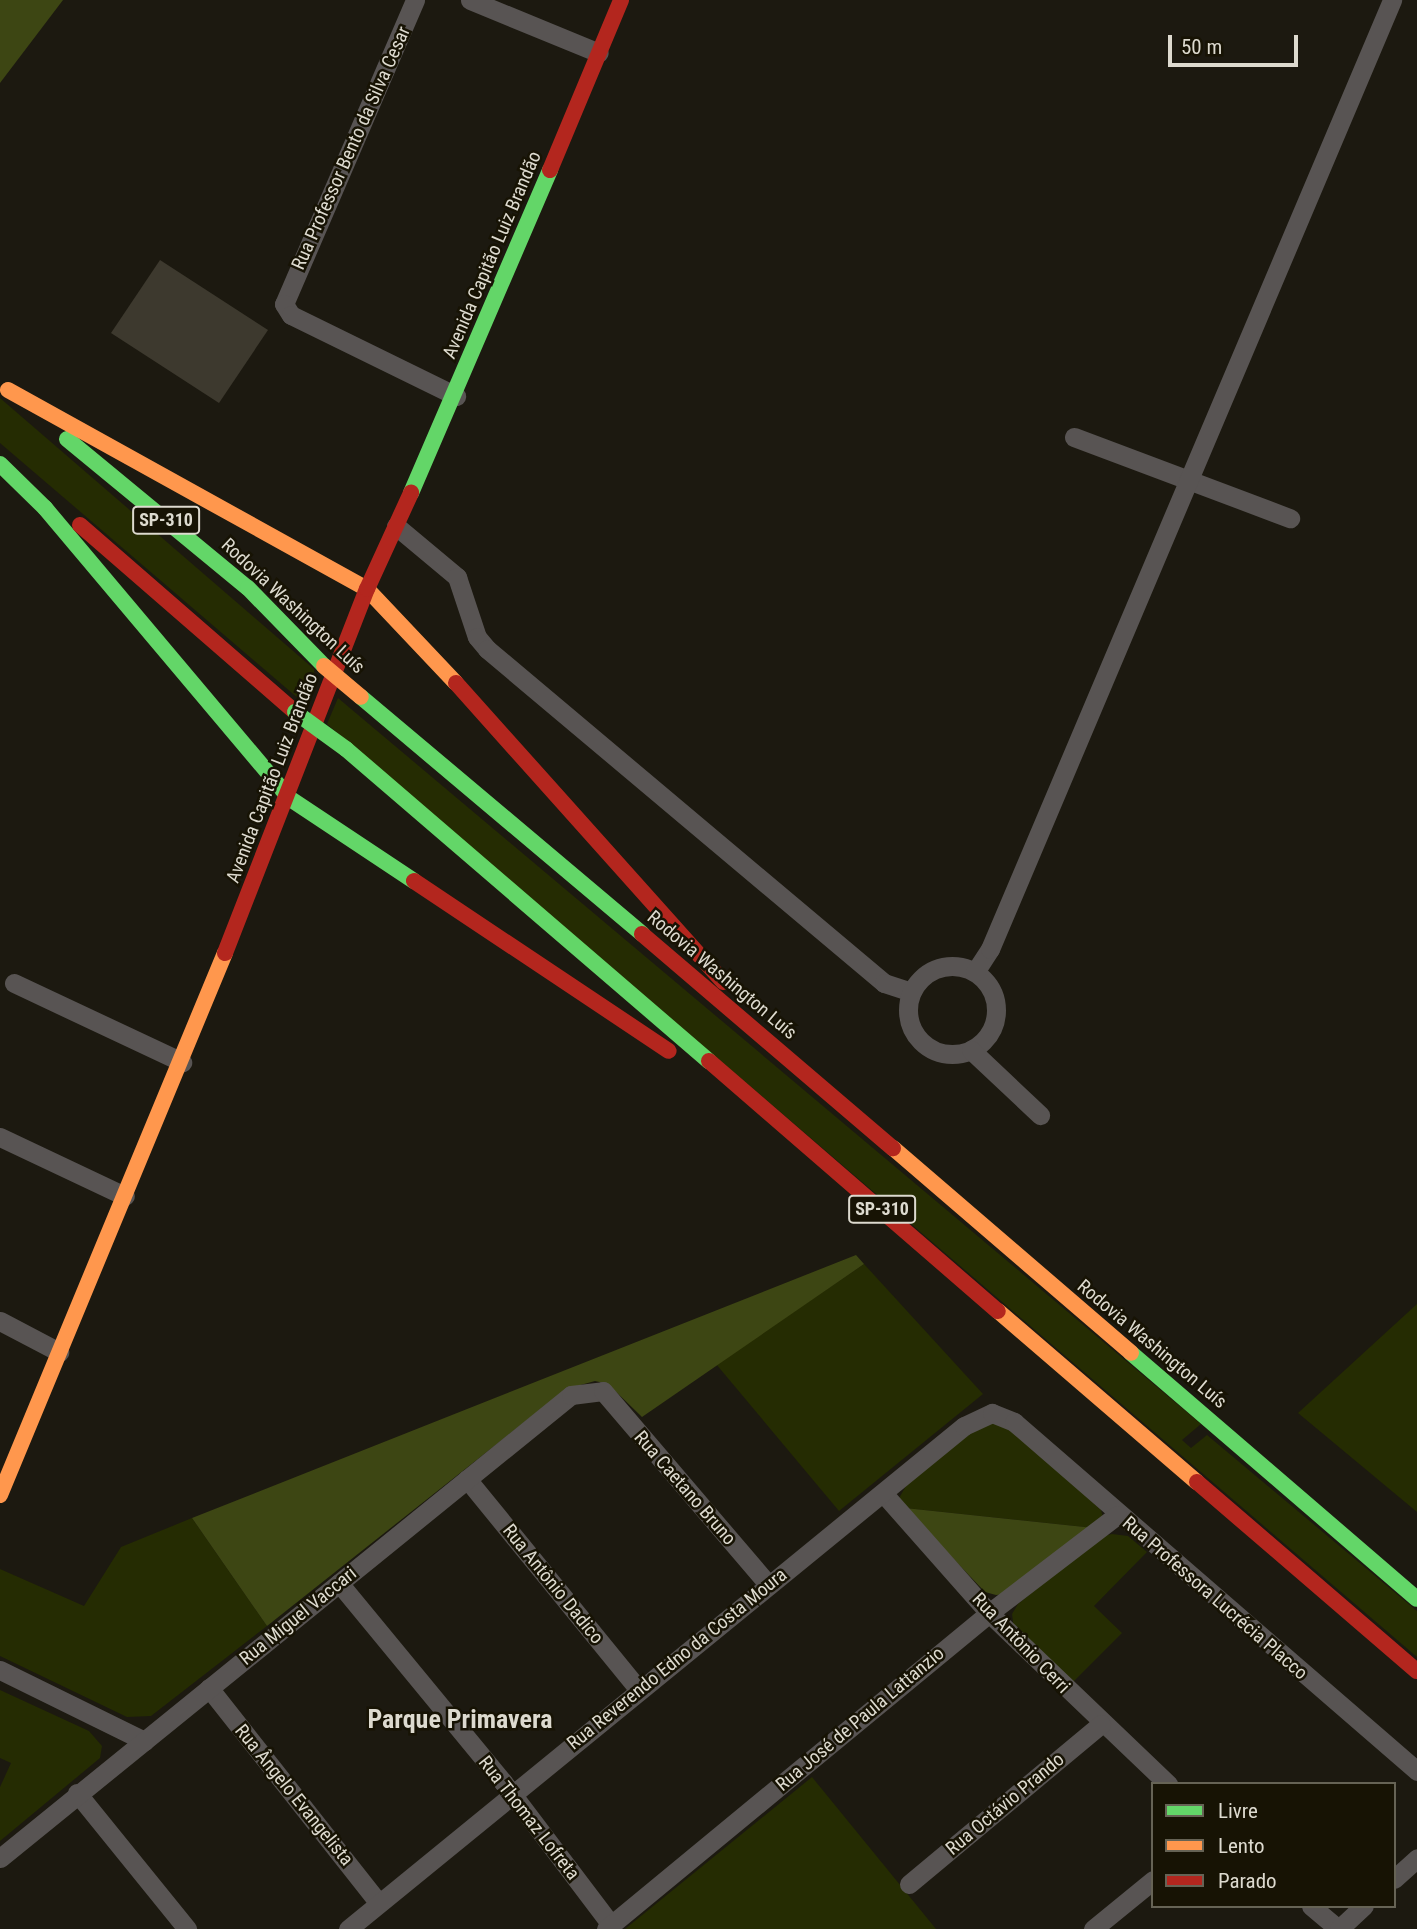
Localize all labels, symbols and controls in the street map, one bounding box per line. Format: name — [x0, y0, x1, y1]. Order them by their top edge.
scale bar — [1172, 21, 1302, 65]
street label: Rua Professor Bento da Silva Cesar — [287, 23, 415, 273]
text: 50 m — [1181, 35, 1222, 59]
street label: Avenida Capitão Luiz Brandão — [438, 148, 546, 362]
road number: SP-310 — [131, 506, 201, 534]
street label: Rodovia Washington Luís — [217, 534, 369, 678]
street label: Avenida Capitão Luiz Brandão — [221, 670, 323, 886]
street label: Rodovia Washington Luís — [643, 906, 801, 1044]
road number: SP-310 — [847, 1194, 917, 1224]
street label: Rodovia Washington Luís — [1073, 1275, 1231, 1413]
street label: Rua Caetano Bruno — [629, 1426, 741, 1550]
street label: Rua Professora Lucrécia Placco — [1118, 1511, 1312, 1685]
street label: Rua Antônio Dadico — [498, 1520, 608, 1648]
street label: Rua Miguel Vaccari — [235, 1562, 361, 1670]
street label: Rua Reverendo Edno da Costa Moura — [563, 1563, 791, 1755]
street label: Rua Antônio Cerri — [967, 1588, 1075, 1698]
street label: Rua José de Paula Lattanzio — [771, 1642, 949, 1796]
district label: Parque Primavera — [367, 1704, 553, 1736]
street label: Rua Ângelo Evangelista — [230, 1720, 358, 1870]
street label: Rua Octávio Prando — [941, 1748, 1069, 1860]
street label: Rua Thomaz Lofreta — [473, 1751, 585, 1885]
legend — [1151, 1782, 1396, 1908]
text: Livre — [1218, 1799, 1258, 1823]
text: Lento — [1218, 1834, 1265, 1858]
text: Parado — [1218, 1869, 1277, 1893]

